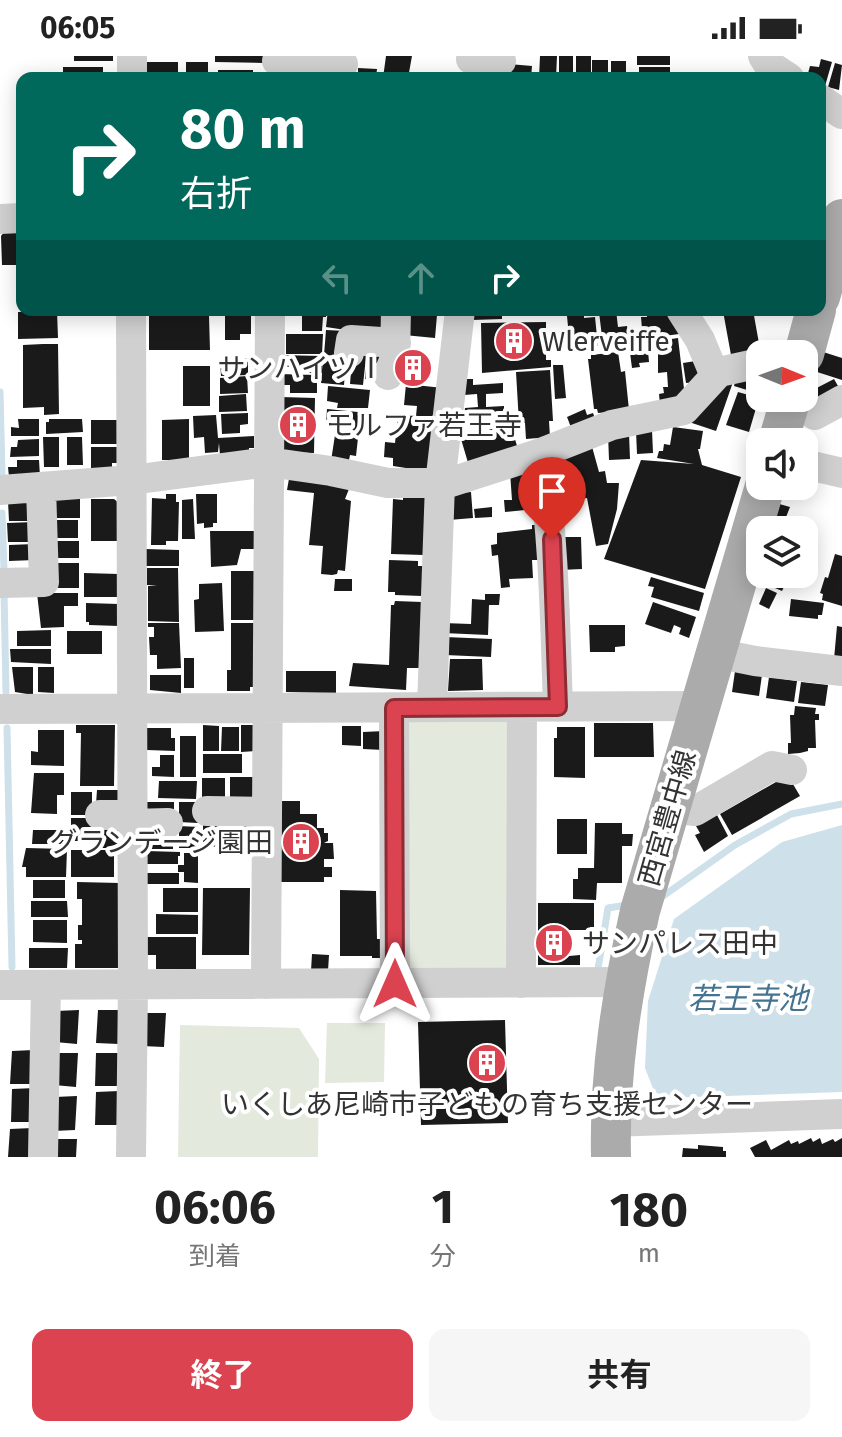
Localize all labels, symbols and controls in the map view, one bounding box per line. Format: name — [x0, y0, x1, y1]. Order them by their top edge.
text: 06:05 — [40, 10, 115, 46]
text: 80 m — [180, 96, 306, 163]
icon: right — [48, 104, 152, 208]
text: 右折 — [180, 172, 252, 216]
icon: left — [315, 256, 359, 300]
icon: ahead — [399, 256, 443, 300]
icon: right — [483, 256, 527, 300]
building icon: Wlerveiffe — [493, 320, 535, 362]
place label: Wlerveiffe — [542, 325, 670, 358]
north arrow — [746, 340, 818, 412]
map controls — [746, 340, 818, 588]
building icon: サンハイツⅠ — [392, 347, 434, 389]
place label: サンハイツⅠ — [218, 352, 385, 385]
building icon: モルファ若王寺 — [277, 404, 319, 446]
place label: モルファ若王寺 — [326, 409, 522, 442]
button: sound — [746, 428, 818, 500]
pin — [518, 457, 586, 539]
icon: arrive — [530, 469, 574, 513]
button: layers — [746, 516, 818, 588]
street label: 西宮豊中線 — [632, 746, 703, 890]
building icon: グランデージ園田 — [280, 821, 322, 863]
place label: グランデージ園田 — [50, 826, 273, 859]
building icon: サンパレス田中 — [533, 922, 575, 964]
place label: サンパレス田中 — [582, 927, 778, 960]
position arrow — [353, 942, 437, 1026]
water label: 若王寺池 — [688, 981, 811, 1017]
building icon: いくしあ尼崎市子どもの育ち支援センター — [466, 1042, 508, 1084]
place label: いくしあ尼崎市子どもの育ち支援センター — [221, 1088, 753, 1121]
text: 06:06 — [154, 1178, 276, 1236]
text: 1 — [432, 1178, 454, 1236]
text: 180 — [610, 1181, 688, 1239]
text: m — [638, 1238, 660, 1269]
text: 到着 — [189, 1241, 241, 1272]
text: 分 — [430, 1241, 456, 1272]
button: 終了 — [32, 1329, 413, 1421]
button: 共有 — [429, 1329, 810, 1421]

